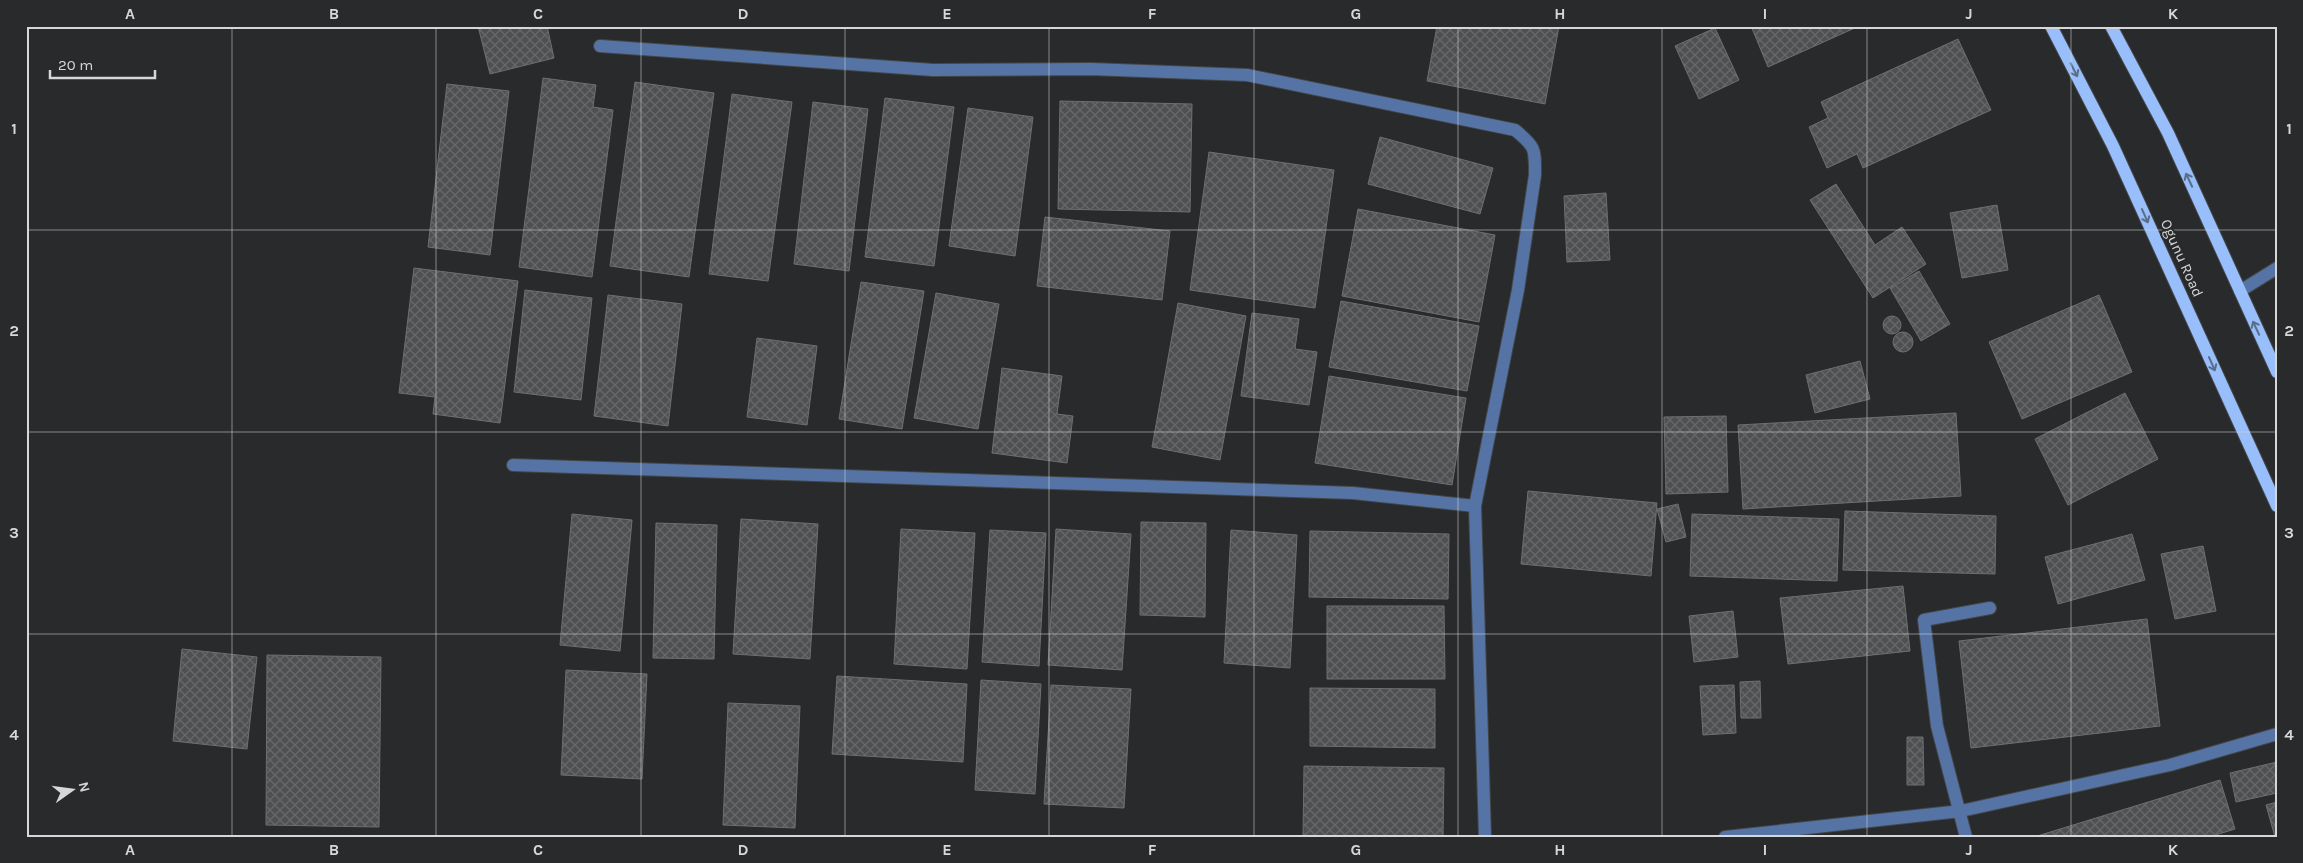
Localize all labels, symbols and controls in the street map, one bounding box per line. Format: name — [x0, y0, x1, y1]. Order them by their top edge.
text: A — [125, 4, 135, 23]
text: B — [329, 4, 339, 23]
text: C — [533, 4, 543, 23]
text: D — [738, 4, 749, 23]
text: E — [942, 4, 952, 23]
text: F — [1148, 4, 1157, 23]
text: G — [1351, 4, 1361, 23]
text: H — [1554, 4, 1566, 23]
text: I — [1763, 4, 1767, 23]
text: J — [1965, 4, 1973, 23]
text: K — [2168, 4, 2179, 23]
scale bar — [50, 48, 155, 80]
text: 20 m — [58, 56, 93, 74]
one-way arrow — [2069, 62, 2079, 77]
text: 1 — [11, 119, 17, 138]
text: 1 — [2286, 119, 2292, 138]
one-way arrow — [2184, 173, 2193, 188]
one-way arrow — [2140, 208, 2150, 223]
street label: Ogunu Road — [2157, 216, 2207, 300]
text: 2 — [9, 321, 19, 340]
one-way arrow — [2251, 321, 2261, 336]
text: 2 — [2284, 321, 2294, 340]
one-way arrow — [2207, 356, 2217, 371]
text: 3 — [9, 523, 19, 542]
text: 3 — [2284, 523, 2294, 542]
text: 4 — [9, 725, 19, 744]
text: 4 — [2284, 725, 2294, 744]
north arrow — [48, 766, 98, 816]
text: N — [75, 780, 94, 794]
text: A — [125, 840, 135, 859]
text: B — [329, 840, 339, 859]
text: C — [533, 840, 543, 859]
text: D — [738, 840, 749, 859]
text: E — [942, 840, 952, 859]
text: F — [1148, 840, 1157, 859]
text: G — [1351, 840, 1361, 859]
text: H — [1554, 840, 1566, 859]
text: I — [1763, 840, 1767, 859]
text: J — [1965, 840, 1973, 859]
text: K — [2168, 840, 2179, 859]

